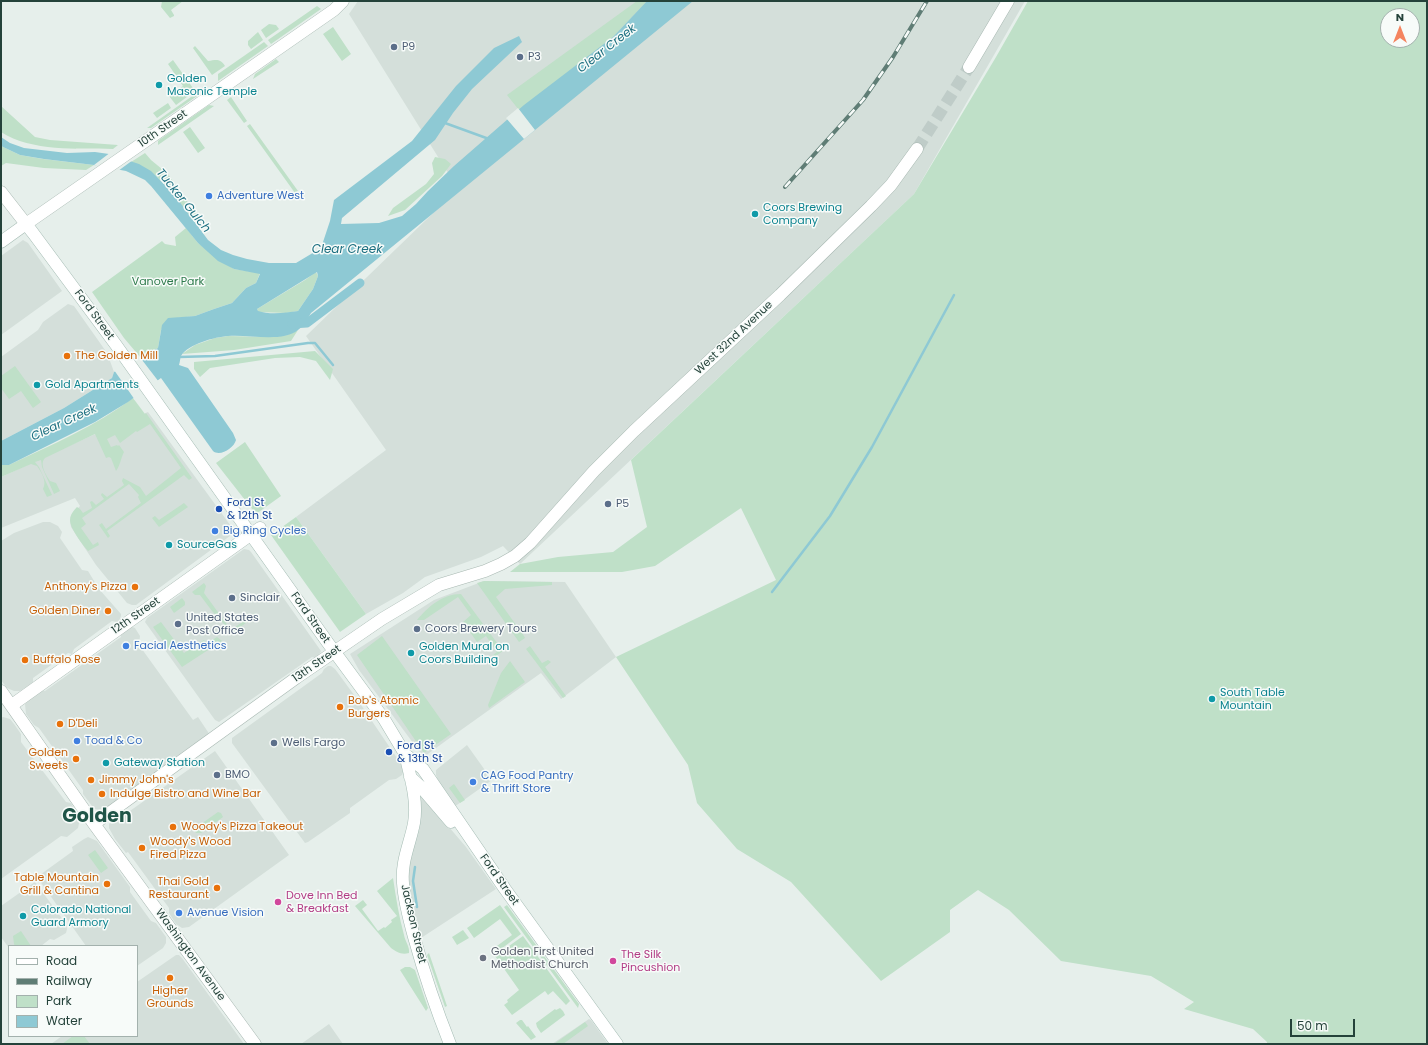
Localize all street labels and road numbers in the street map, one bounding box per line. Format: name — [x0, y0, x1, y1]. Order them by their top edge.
street label: 10th Street — [136, 107, 190, 151]
street label: Ford Street — [71, 287, 117, 343]
street label: West 32nd Avenue — [692, 298, 776, 378]
street label: Ford Street — [288, 590, 332, 646]
street label: 12th Street — [109, 595, 163, 637]
street label: 13th Street — [290, 642, 344, 686]
street label: Ford Street — [477, 852, 521, 908]
street label: Jackson Street — [398, 883, 428, 965]
street label: Washington Avenue — [152, 906, 228, 1004]

